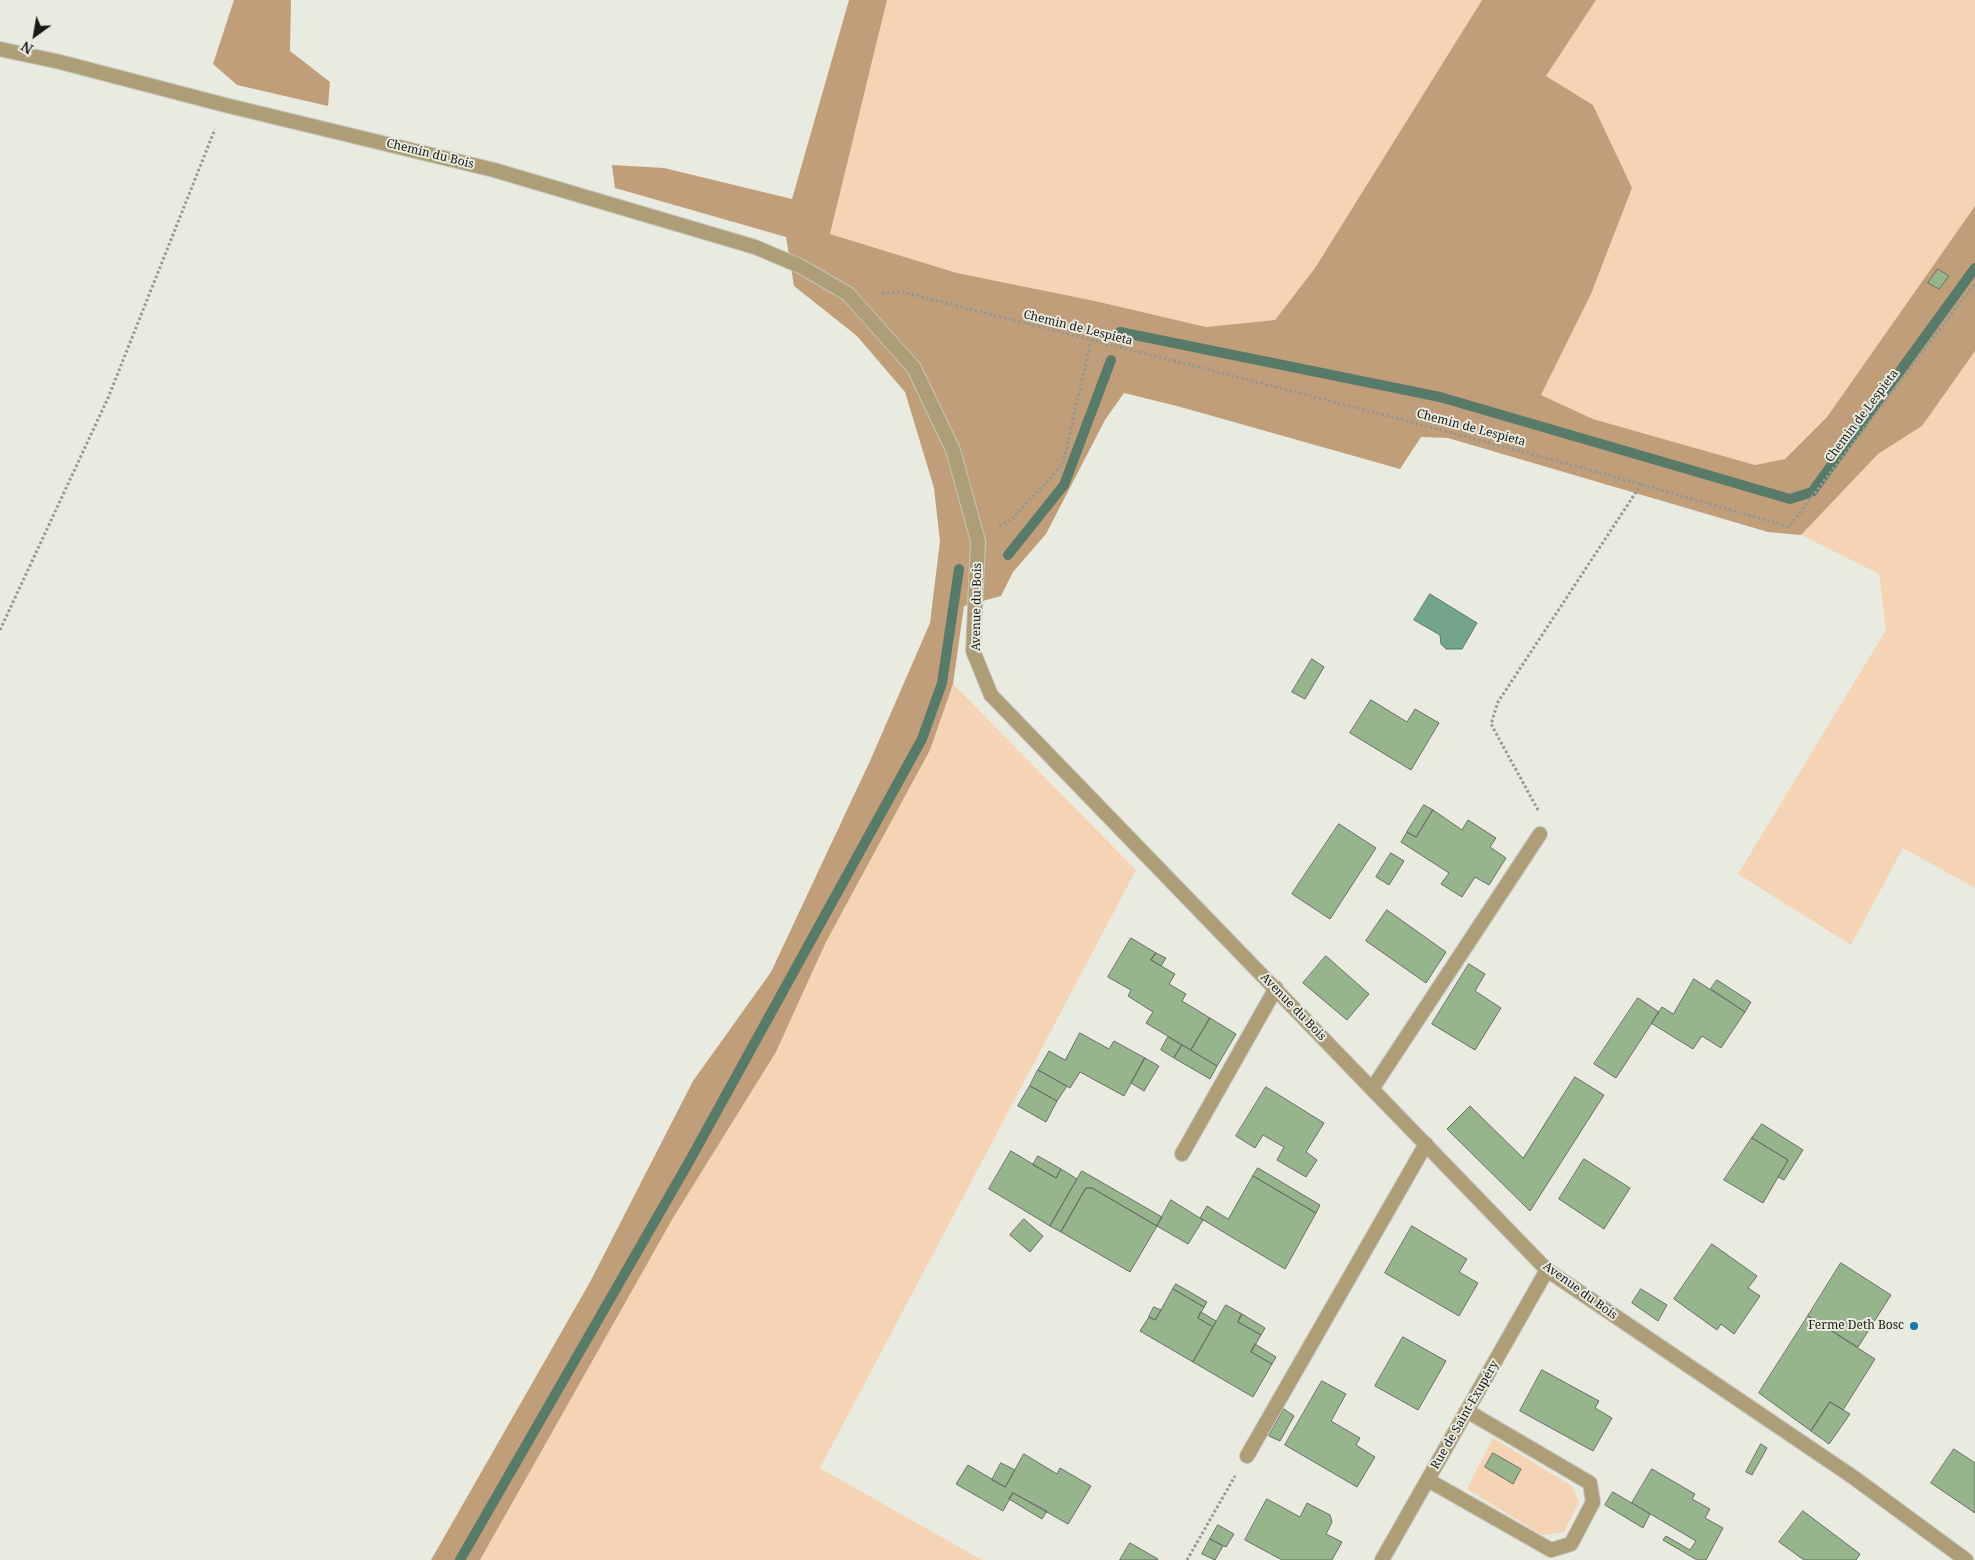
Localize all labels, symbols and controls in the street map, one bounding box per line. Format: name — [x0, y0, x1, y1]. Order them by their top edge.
north arrow — [10, 10, 60, 60]
text: N — [17, 37, 37, 59]
street label: Chemin du Bois — [385, 136, 475, 172]
street label: Chemin de Lespieta — [1022, 307, 1134, 349]
street label: Chemin de Lespieta — [1822, 367, 1902, 465]
street label: Chemin de Lespieta — [1415, 407, 1527, 449]
street label: Avenue du Bois — [969, 563, 985, 651]
street label: Avenue du Bois — [1257, 970, 1329, 1044]
street label: Avenue du Bois — [1540, 1259, 1620, 1323]
place label: Ferme Deth Bosc — [1808, 1319, 1904, 1333]
marker: Ferme Deth Bosc — [1908, 1320, 1920, 1332]
street label: Rue de Saint-Exupéry — [1428, 1358, 1502, 1472]

